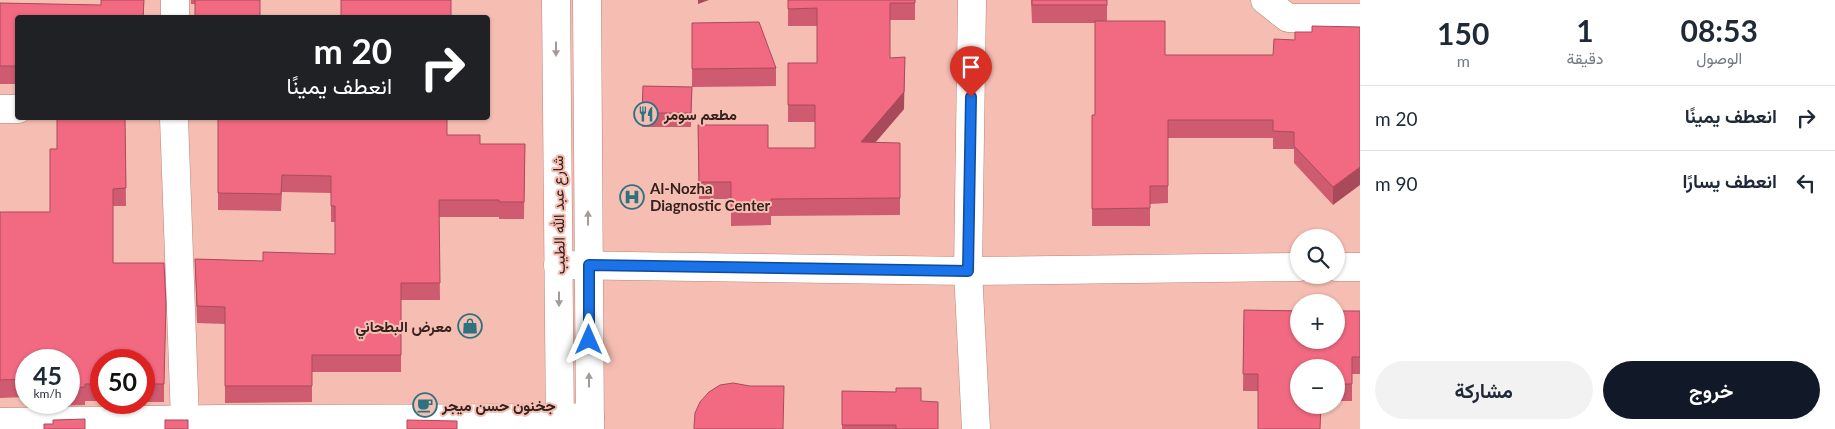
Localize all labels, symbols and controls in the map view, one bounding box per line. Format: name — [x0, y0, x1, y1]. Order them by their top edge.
text: 1 — [1576, 12, 1594, 48]
text: 08:53 — [1681, 12, 1758, 48]
text: 150 — [1437, 15, 1489, 51]
text: 20 m — [314, 29, 392, 71]
icon: right — [410, 35, 475, 100]
one-way arrow — [552, 41, 560, 57]
pin — [950, 46, 992, 97]
text: دقيقة — [1566, 48, 1603, 67]
text: الوصول — [1696, 48, 1742, 67]
text: m — [1457, 51, 1470, 70]
icon: arrive — [957, 53, 985, 81]
text: انعطف يمينًا — [286, 72, 392, 99]
restaurant icon: مطعم سومر — [633, 101, 659, 127]
text: انعطف يمينًا — [1685, 104, 1777, 127]
icon: right — [1792, 104, 1820, 132]
place label: مطعم سومر — [663, 105, 737, 125]
text: 20 m — [1375, 107, 1418, 130]
street label: شارع عبد الله الطيب — [548, 155, 571, 275]
text: انعطف يسارًا — [1682, 169, 1777, 192]
icon: left — [1792, 169, 1820, 197]
text: 90 m — [1375, 172, 1418, 195]
place label: Al-Nozha Diagnostic Center — [649, 179, 770, 214]
hospital icon: Al-Nozha Diagnostic Center — [619, 184, 645, 210]
one-way arrow — [584, 210, 592, 226]
map controls — [1290, 229, 1345, 414]
button: search — [1290, 229, 1345, 284]
one-way arrow — [555, 291, 563, 307]
button: + — [1290, 294, 1345, 349]
shop icon: معرض البطحاني — [457, 313, 483, 339]
position arrow — [562, 313, 614, 365]
place label: معرض البطحاني — [355, 317, 452, 340]
speed limit sign: 50 — [90, 349, 155, 414]
button: − — [1290, 359, 1345, 414]
text: 45 — [33, 360, 62, 390]
button: مشاركة — [1375, 361, 1593, 419]
button: خروج — [1603, 361, 1820, 419]
one-way arrow — [585, 372, 593, 388]
text: km/h — [33, 386, 62, 401]
cafe icon: جخنون حسن ميجر — [412, 392, 438, 418]
place label: جخنون حسن ميجر — [441, 396, 556, 415]

